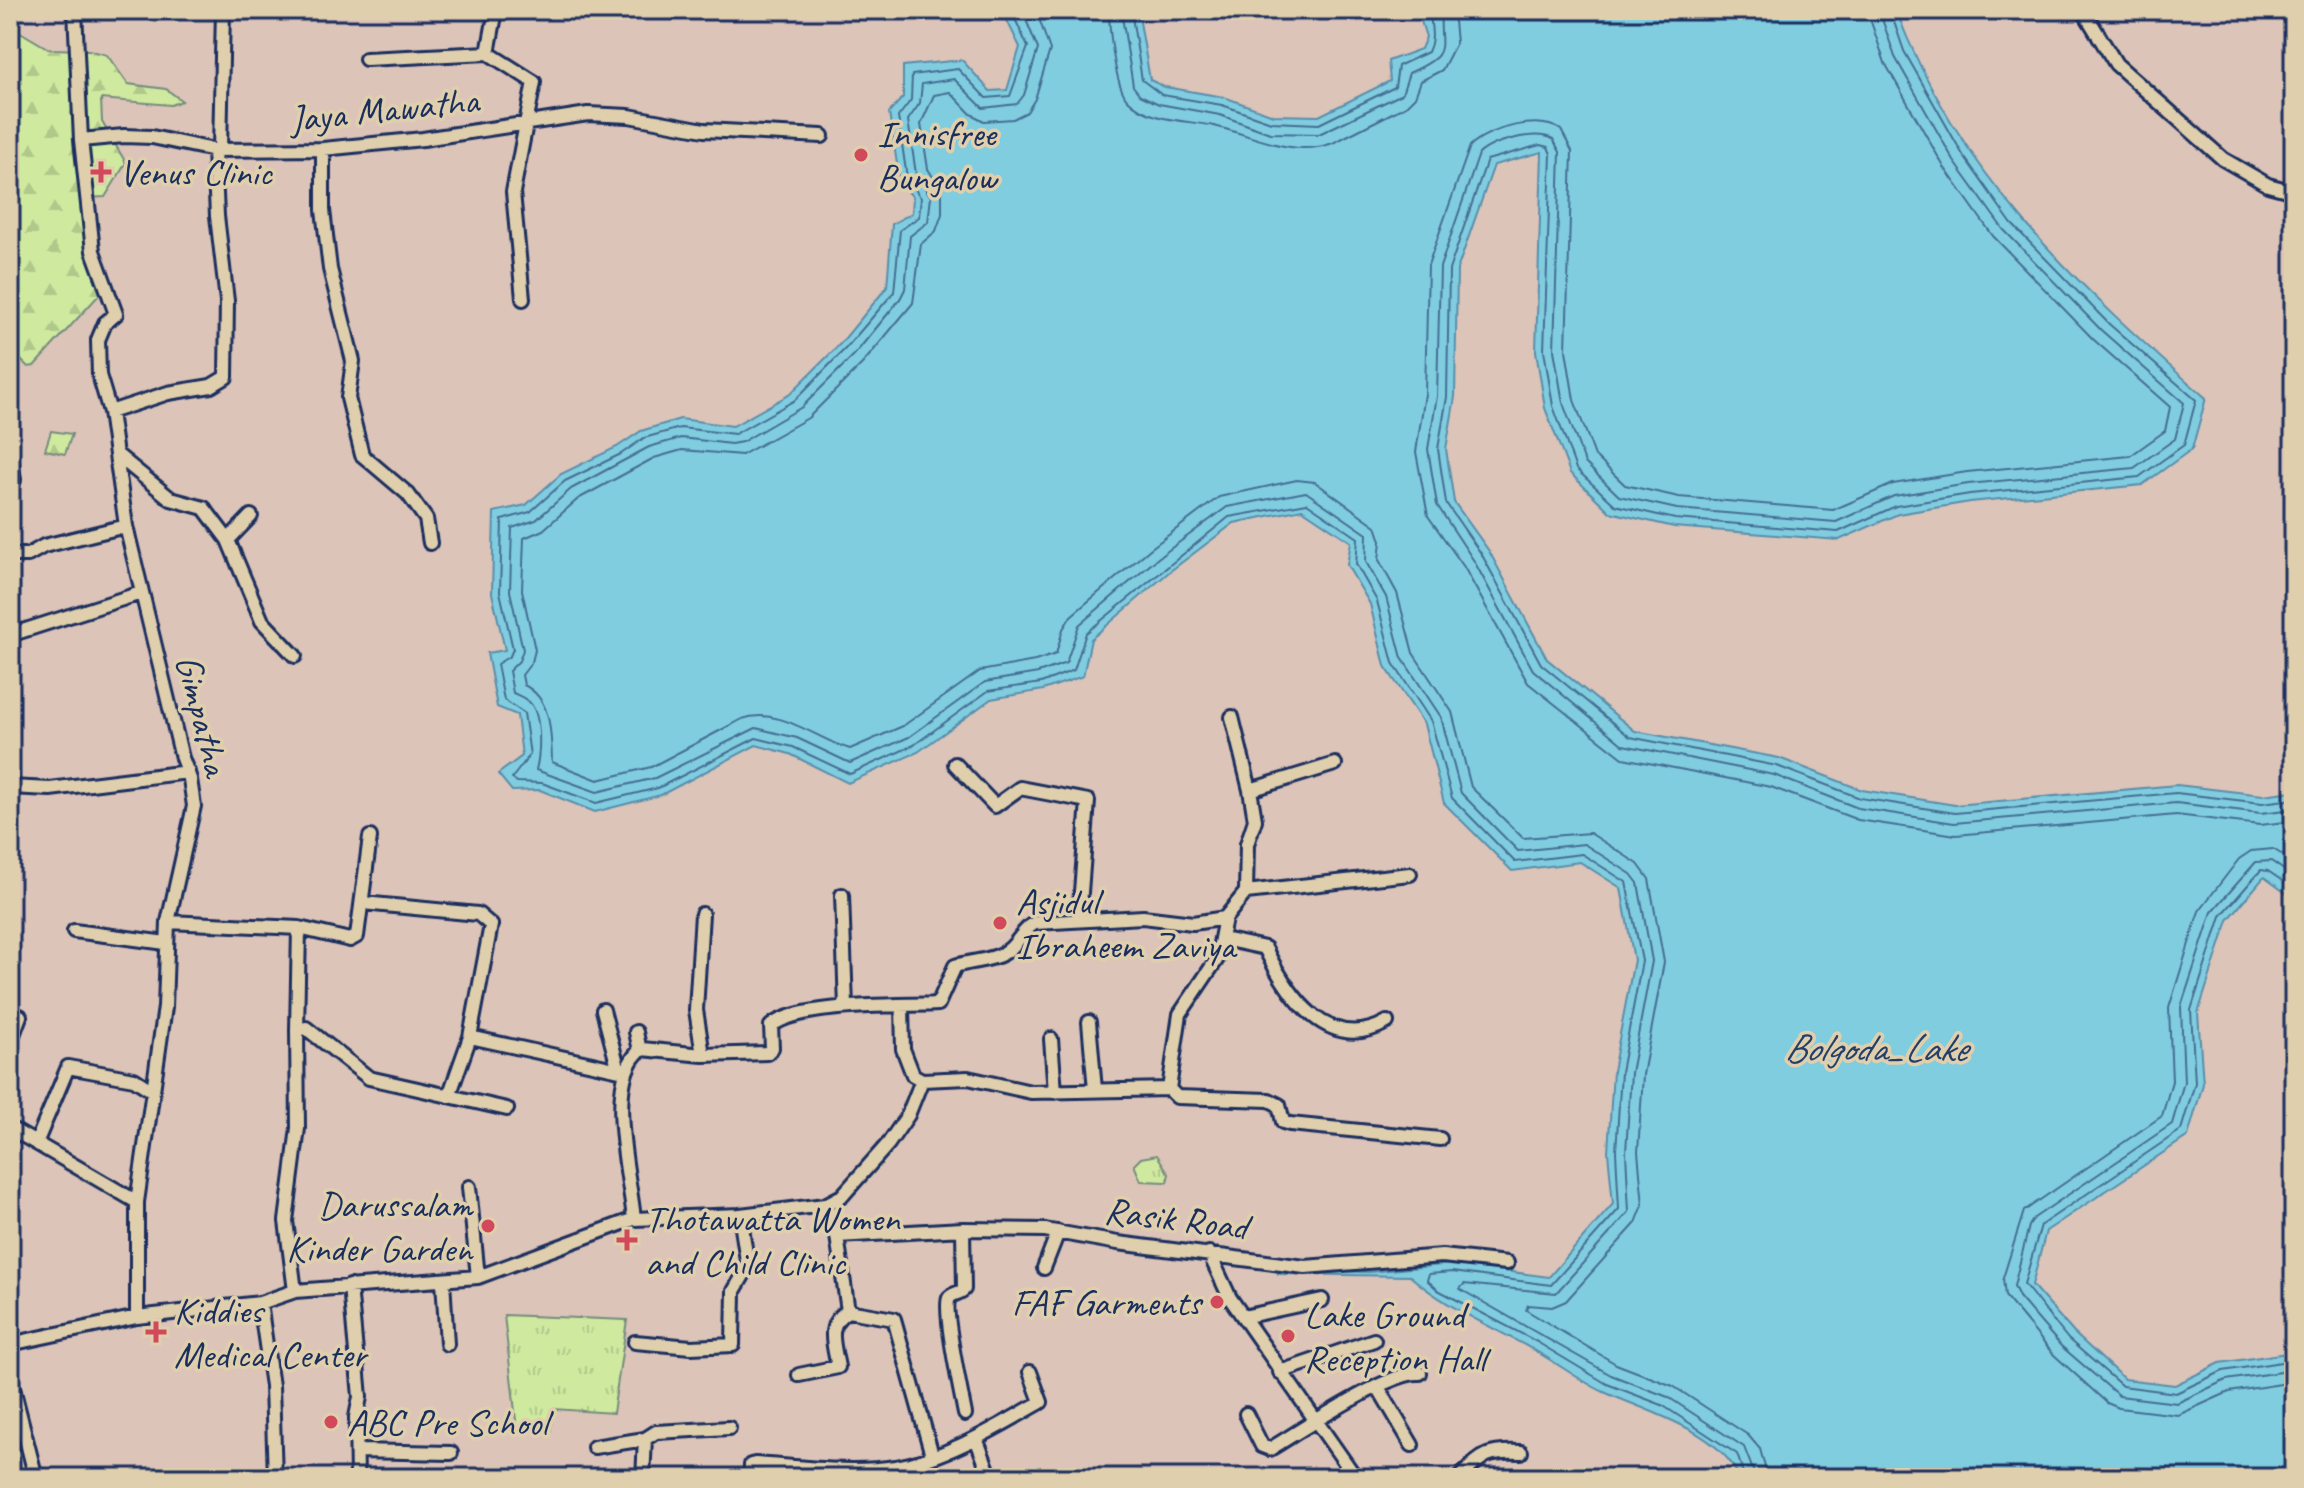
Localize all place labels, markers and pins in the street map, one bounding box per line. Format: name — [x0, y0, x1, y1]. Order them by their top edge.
place label: Innisfree Bungalow — [877, 110, 999, 201]
marker: Innisfree Bungalow — [852, 146, 870, 164]
place label: Venus Clinic — [119, 149, 273, 196]
marker: Venus Clinic — [90, 161, 112, 183]
place label: Asjidul Ibraheem Zaviya — [1016, 878, 1238, 969]
marker: Asjidul Ibraheem Zaviya — [991, 914, 1009, 932]
place label: Darussalam Kinder Garden — [286, 1181, 475, 1272]
place label: Thotawatta Women and Child Clinic — [645, 1195, 902, 1286]
marker: Darussalam Kinder Garden — [479, 1217, 497, 1235]
marker: Thotawatta Women and Child Clinic — [616, 1229, 638, 1251]
place label: FAF Garments — [1012, 1279, 1204, 1326]
place label: Kiddies Medical Center — [174, 1287, 370, 1378]
place label: Lake Ground Reception Hall — [1304, 1291, 1492, 1382]
marker: FAF Garments — [1208, 1293, 1226, 1311]
marker: Kiddies Medical Center — [145, 1321, 167, 1343]
marker: Lake Ground Reception Hall — [1279, 1327, 1297, 1345]
place label: ABC Pre School — [347, 1399, 554, 1446]
marker: ABC Pre School — [322, 1413, 340, 1431]

